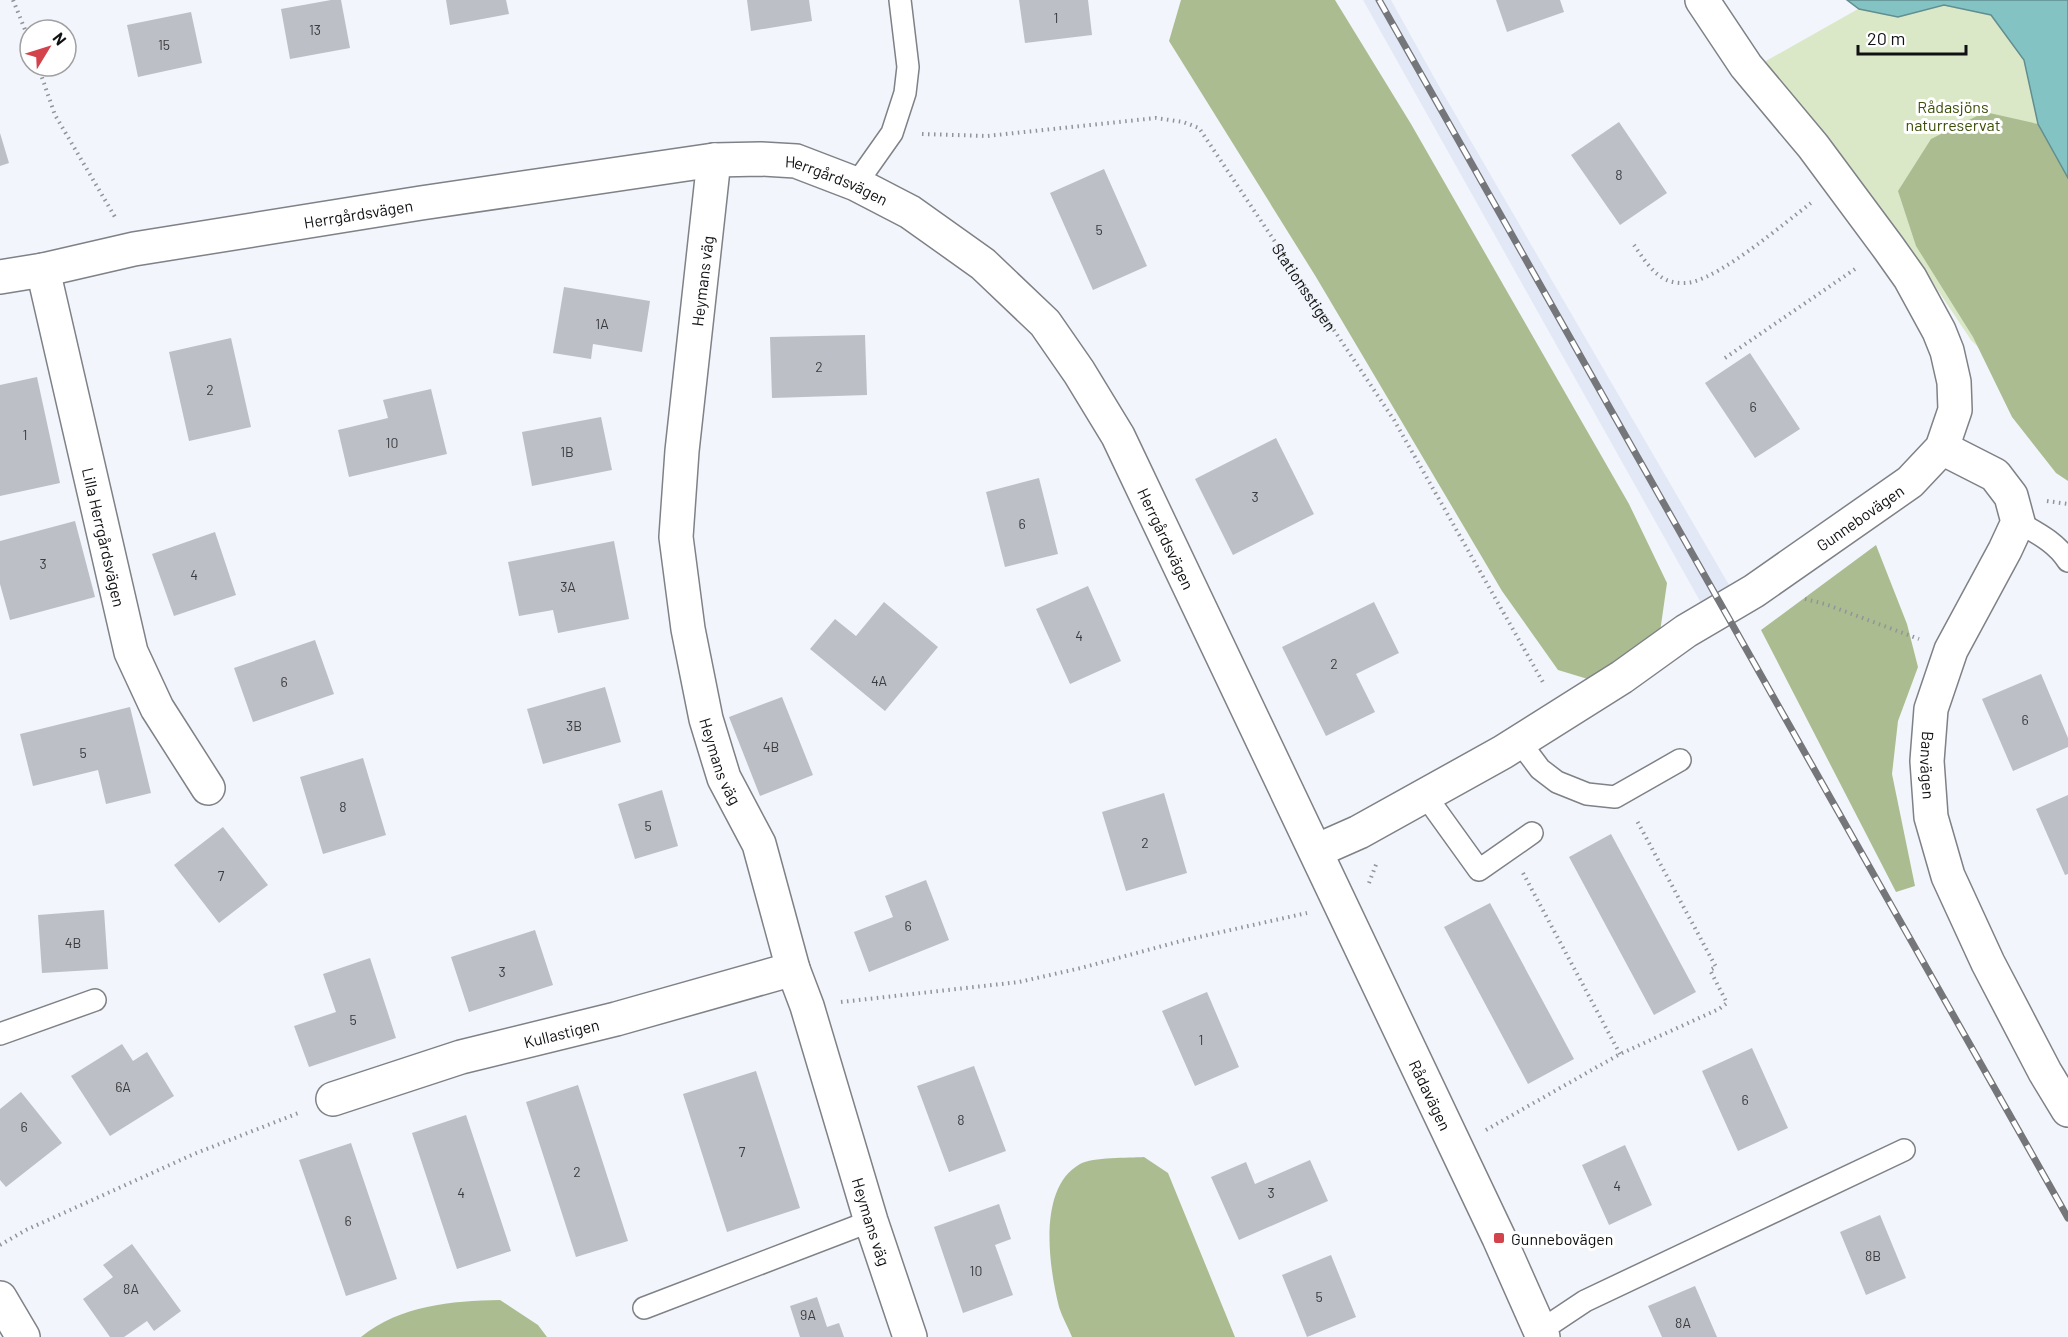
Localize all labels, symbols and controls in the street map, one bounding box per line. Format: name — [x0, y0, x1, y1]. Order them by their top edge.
house number: 1 — [1054, 9, 1058, 26]
north arrow — [18, 18, 78, 78]
scale bar — [1858, 18, 1966, 56]
house number: 13 — [309, 21, 321, 38]
text: 20 m — [1867, 27, 1905, 49]
text: N — [49, 28, 71, 48]
house number: 15 — [158, 36, 170, 53]
park label: Rådasjöns naturreservat — [1906, 97, 2000, 134]
street label: Herrgårdsvägen — [785, 151, 891, 209]
house number: 8 — [1615, 166, 1623, 183]
street label: Herrgårdsvägen — [302, 195, 414, 231]
house number: 5 — [1095, 221, 1103, 238]
street label: Heymans väg — [687, 235, 717, 327]
street label: Stationsstigen — [1269, 239, 1341, 334]
house number: 1A — [595, 315, 609, 332]
house number: 2 — [815, 358, 823, 375]
house number: 2 — [206, 381, 214, 398]
house number: 6 — [1749, 398, 1757, 415]
house number: 1 — [23, 426, 27, 443]
house number: 10 — [386, 434, 398, 451]
house number: 1B — [560, 443, 574, 460]
street label: Lilla Herrgårdsvägen — [79, 466, 130, 608]
street label: Gunnebovägen — [1812, 480, 1907, 554]
street label: Herrgårdsvägen — [1134, 484, 1199, 592]
house number: 3 — [1251, 488, 1259, 505]
house number: 6 — [1018, 515, 1026, 532]
house number: 3 — [39, 555, 47, 572]
house number: 4 — [190, 566, 198, 583]
house number: 3A — [560, 578, 576, 595]
house number: 4 — [1075, 627, 1083, 644]
house number: 2 — [1330, 655, 1338, 672]
house number: 4A — [871, 672, 888, 689]
house number: 6 — [280, 673, 288, 690]
house number: 6 — [2021, 711, 2029, 728]
street label: Heymans väg — [697, 715, 746, 808]
house number: 3B — [566, 717, 582, 734]
street label: Banvägen — [1917, 731, 1939, 800]
house number: 4B — [763, 738, 779, 755]
house number: 5 — [79, 744, 87, 761]
house number: 8 — [339, 798, 347, 815]
house number: 5 — [644, 817, 652, 834]
house number: 2 — [1141, 834, 1149, 851]
house number: 7 — [218, 867, 225, 884]
house number: 6 — [904, 917, 912, 934]
house number: 4B — [65, 934, 81, 951]
house number: 3 — [498, 963, 506, 980]
house number: 5 — [349, 1011, 357, 1028]
street label: Kullastigen — [522, 1014, 601, 1051]
house number: 1 — [1199, 1031, 1203, 1048]
street label: Rådavägen — [1406, 1056, 1456, 1133]
house number: 6A — [115, 1078, 131, 1095]
house number: 6 — [1741, 1091, 1749, 1108]
house number: 8 — [957, 1111, 965, 1128]
house number: 6 — [20, 1118, 28, 1135]
house number: 7 — [739, 1143, 746, 1160]
house number: 2 — [573, 1163, 581, 1180]
street label: Heymans väg — [849, 1175, 895, 1268]
house number: 4 — [1613, 1177, 1621, 1194]
house number: 4 — [457, 1184, 465, 1201]
house number: 3 — [1267, 1184, 1275, 1201]
house number: 6 — [344, 1212, 352, 1229]
place label: Gunnebovägen — [1511, 1229, 1613, 1248]
marker: Gunnebovägen — [1492, 1231, 1506, 1245]
house number: 8B — [1865, 1247, 1881, 1264]
house number: 10 — [970, 1262, 982, 1279]
house number: 8A — [123, 1280, 139, 1297]
house number: 5 — [1315, 1288, 1323, 1305]
house number: 9A — [800, 1306, 816, 1323]
house number: 8A — [1675, 1314, 1691, 1331]

